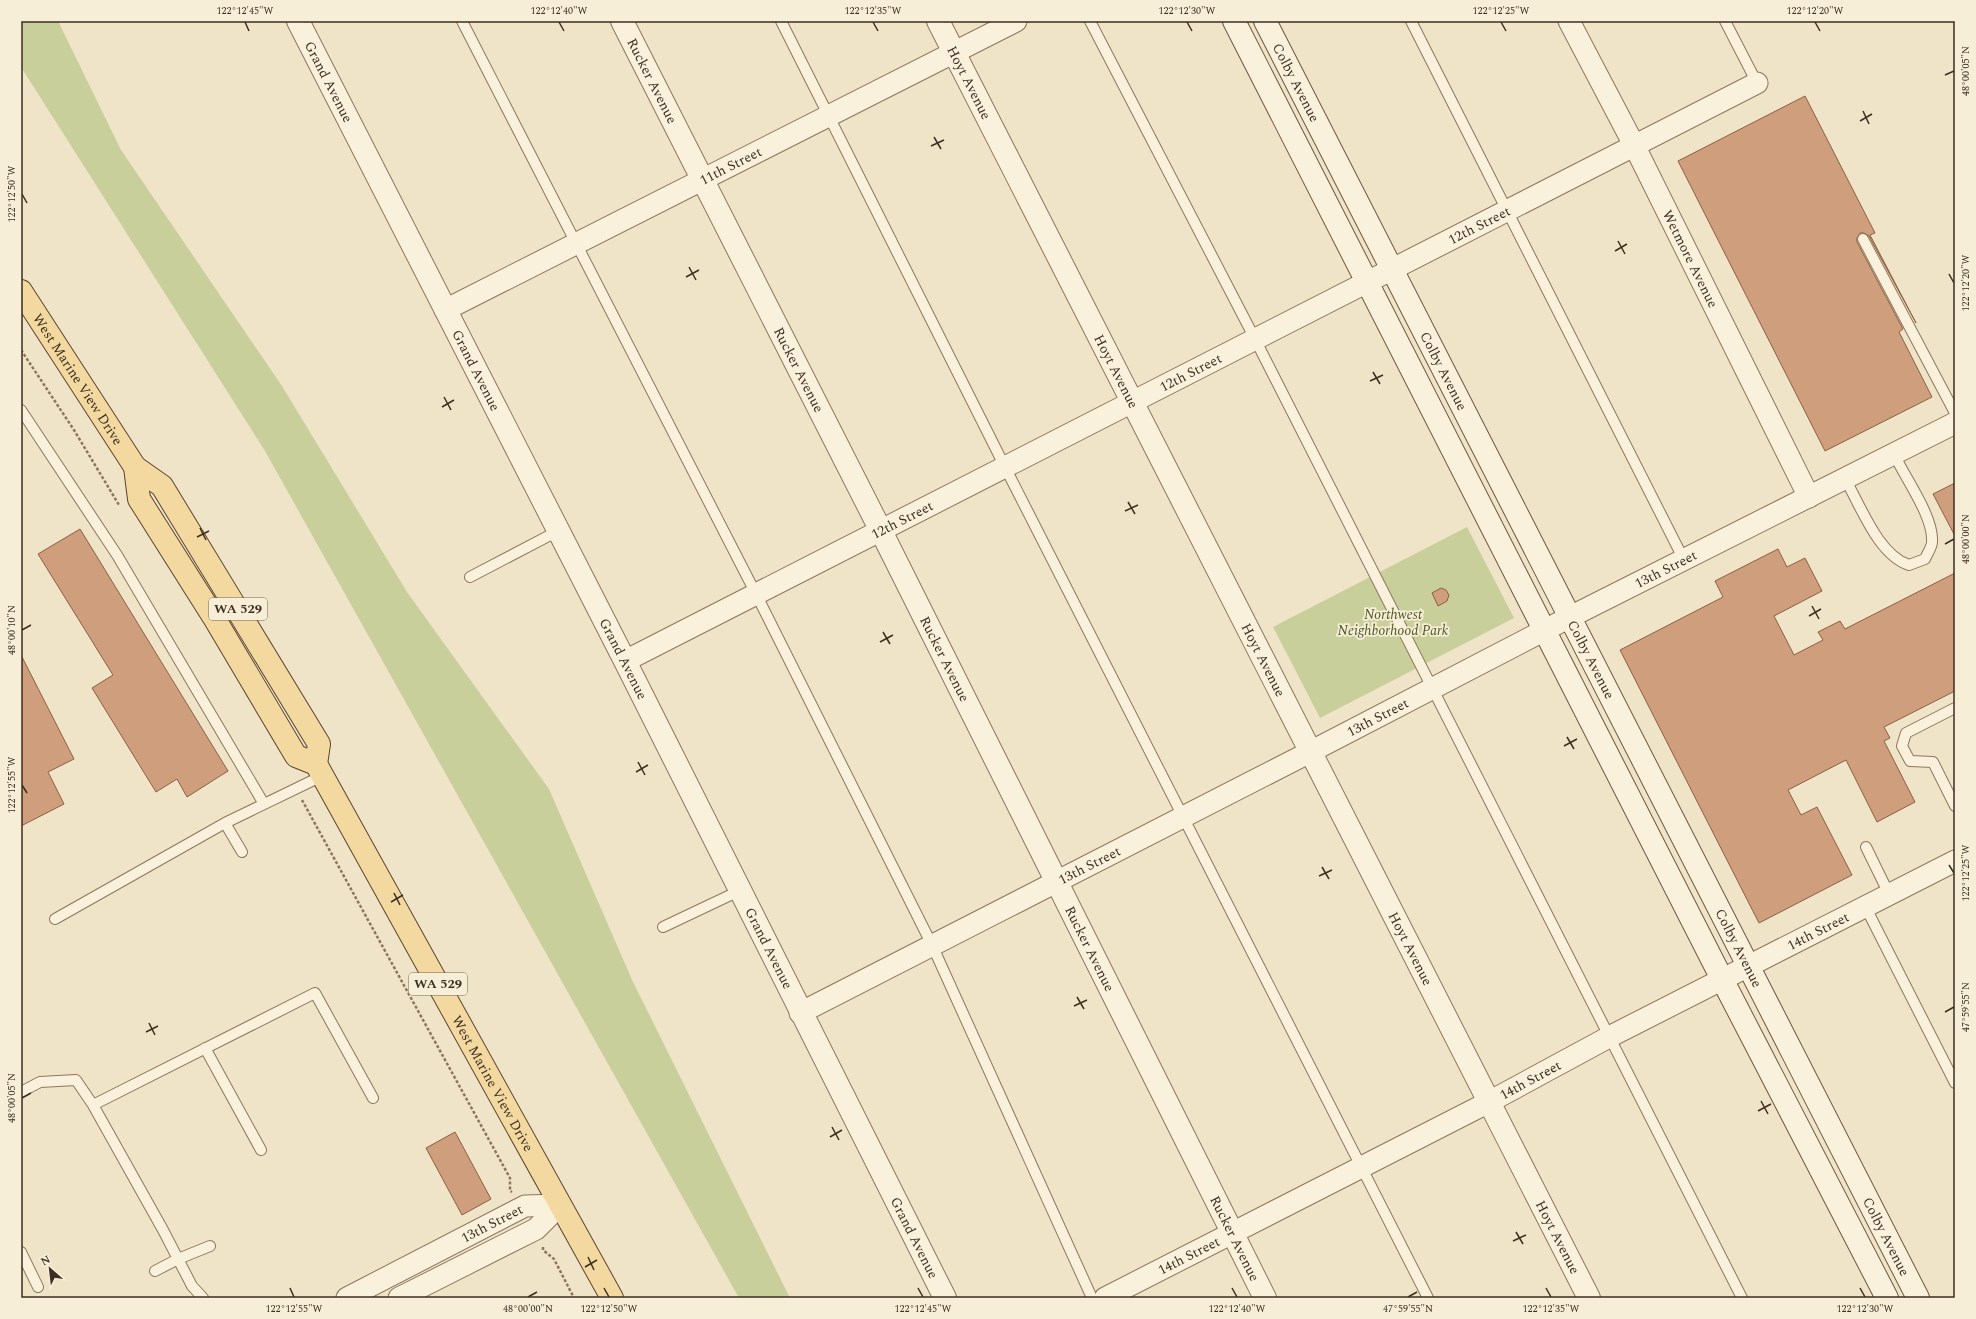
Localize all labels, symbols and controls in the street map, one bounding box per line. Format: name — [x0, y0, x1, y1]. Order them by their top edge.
text: 122°12'45"W — [217, 3, 274, 19]
text: 122°12'40"W — [531, 3, 588, 19]
text: 122°12'35"W — [845, 3, 902, 19]
text: 122°12'30"W — [1159, 3, 1216, 19]
text: 122°12'25"W — [1473, 3, 1530, 19]
text: 122°12'20"W — [1787, 3, 1844, 19]
street label: Rucker Avenue — [622, 34, 683, 127]
street label: Grand Avenue — [299, 37, 359, 126]
street label: Colby Avenue — [1267, 39, 1325, 126]
street label: Hoyt Avenue — [942, 42, 997, 123]
text: 48°00'05"N — [1958, 46, 1974, 96]
street label: 11th Street — [696, 141, 765, 190]
text: 122°12'50"W — [4, 165, 20, 222]
street label: 12th Street — [1444, 200, 1514, 250]
street label: Wetmore Avenue — [1657, 206, 1724, 312]
text: 122°12'20"W — [1958, 254, 1974, 311]
street label: West Marine View Drive — [28, 309, 129, 449]
street label: Rucker Avenue — [769, 323, 830, 416]
street label: Grand Avenue — [447, 326, 506, 415]
street label: Colby Avenue — [1415, 328, 1473, 414]
street label: Hoyt Avenue — [1089, 331, 1144, 412]
street label: 12th Street — [1156, 348, 1225, 397]
street label: 12th Street — [867, 495, 937, 544]
text: 48°00'00"N — [1958, 514, 1974, 564]
street label: 13th Street — [1631, 544, 1701, 593]
road number: WA 529 — [209, 598, 267, 620]
park label: Northwest Neighborhood Park — [1338, 604, 1449, 641]
text: 48°00'10"N — [4, 605, 20, 655]
street label: Rucker Avenue — [915, 612, 975, 706]
street label: Grand Avenue — [594, 614, 653, 703]
street label: Colby Avenue — [1562, 616, 1621, 703]
street label: Hoyt Avenue — [1236, 619, 1291, 701]
street label: 13th Street — [1343, 692, 1412, 742]
text: 122°12'55"W — [4, 756, 20, 813]
street label: 13th Street — [1055, 840, 1124, 890]
text: 122°12'25"W — [1958, 844, 1974, 901]
street label: Rucker Avenue — [1060, 902, 1120, 995]
street label: Grand Avenue — [740, 904, 799, 993]
street label: Colby Avenue — [1710, 905, 1768, 991]
street label: 14th Street — [1783, 906, 1853, 955]
street label: Hoyt Avenue — [1383, 908, 1439, 989]
road number: WA 529 — [409, 973, 467, 995]
text: 47°59'55"N — [1958, 982, 1974, 1032]
street label: West Marine View Drive — [447, 1011, 539, 1156]
street label: 14th Street — [1496, 1054, 1565, 1105]
text: 48°00'05"N — [4, 1073, 20, 1123]
street label: Rucker Avenue — [1205, 1192, 1266, 1285]
street label: Grand Avenue — [885, 1193, 944, 1282]
street label: Colby Avenue — [1857, 1193, 1916, 1280]
street label: Hoyt Avenue — [1530, 1197, 1586, 1278]
street label: 13th Street — [457, 1198, 527, 1248]
street label: 14th Street — [1154, 1231, 1224, 1280]
north arrow — [30, 1249, 70, 1289]
text: N — [38, 1251, 54, 1270]
text: 122°12'55"W — [266, 1301, 323, 1317]
text: 48°00'00"N — [503, 1301, 553, 1317]
text: 122°12'50"W — [581, 1301, 638, 1317]
text: 122°12'45"W — [895, 1301, 952, 1317]
text: 122°12'40"W — [1209, 1301, 1266, 1317]
text: 47°59'55"N — [1383, 1301, 1433, 1317]
text: 122°12'35"W — [1523, 1301, 1580, 1317]
text: 122°12'30"W — [1837, 1301, 1894, 1317]

